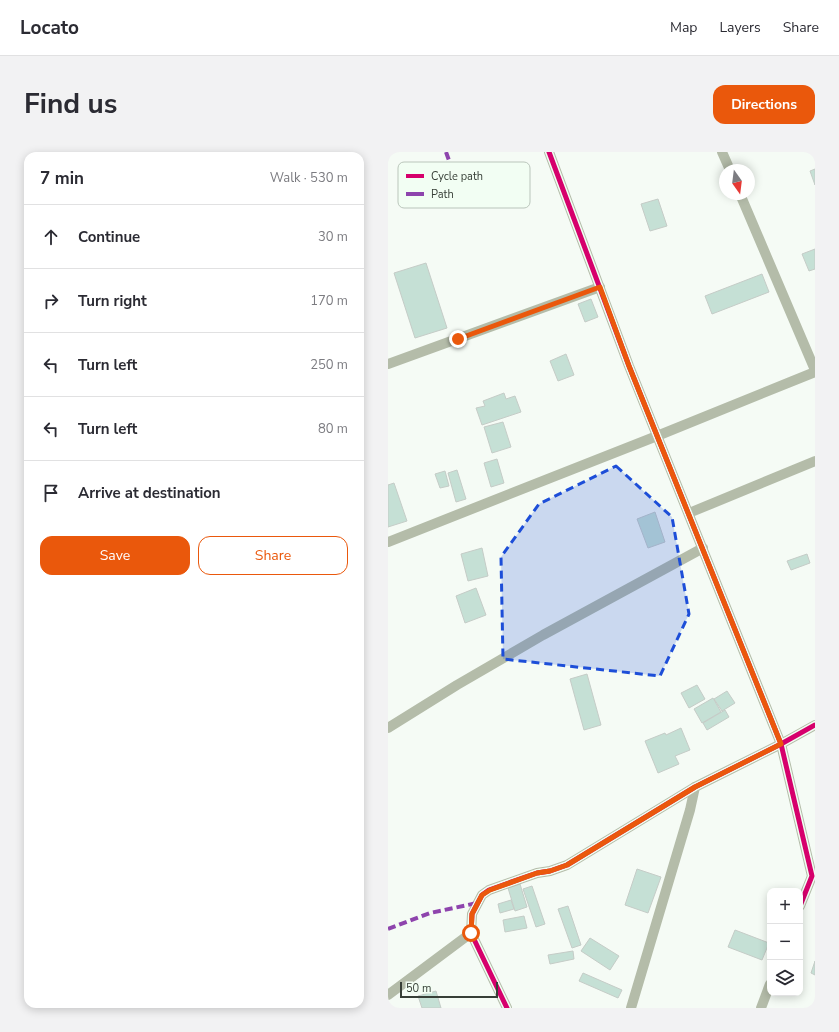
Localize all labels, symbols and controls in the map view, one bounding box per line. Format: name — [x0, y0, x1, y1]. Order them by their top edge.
text: Locato — [20, 15, 79, 41]
text: Map — [670, 18, 697, 37]
text: Layers — [719, 18, 761, 37]
text: Share — [783, 18, 819, 37]
text: Find us — [24, 85, 118, 123]
button: Directions — [713, 85, 815, 124]
legend — [398, 162, 530, 208]
north arrow — [719, 164, 755, 200]
text: 7 min — [40, 167, 84, 190]
text: Walk · 530 m — [270, 169, 348, 187]
text: Cycle path — [431, 169, 483, 184]
text: Path — [431, 187, 454, 202]
icon: ahead — [40, 226, 62, 248]
text: Continue — [78, 227, 140, 247]
text: 30 m — [318, 228, 348, 246]
icon: right — [40, 290, 62, 312]
text: Turn right — [78, 291, 147, 311]
text: 170 m — [310, 292, 348, 310]
route end — [449, 330, 467, 348]
icon: left — [40, 354, 62, 376]
text: Turn left — [78, 355, 137, 375]
text: 250 m — [310, 356, 348, 374]
icon: left — [40, 418, 62, 440]
text: Turn left — [78, 419, 137, 439]
text: 80 m — [318, 420, 348, 438]
icon: arrive — [40, 482, 62, 504]
text: Arrive at destination — [78, 483, 221, 503]
button: Save — [40, 536, 190, 575]
button: Share — [198, 536, 348, 575]
map controls — [767, 888, 803, 996]
button: + — [767, 888, 803, 924]
route start — [462, 924, 480, 942]
button: − — [767, 924, 803, 960]
button: layers — [767, 960, 803, 996]
scale bar — [400, 980, 498, 999]
text: 50 m — [406, 981, 431, 996]

